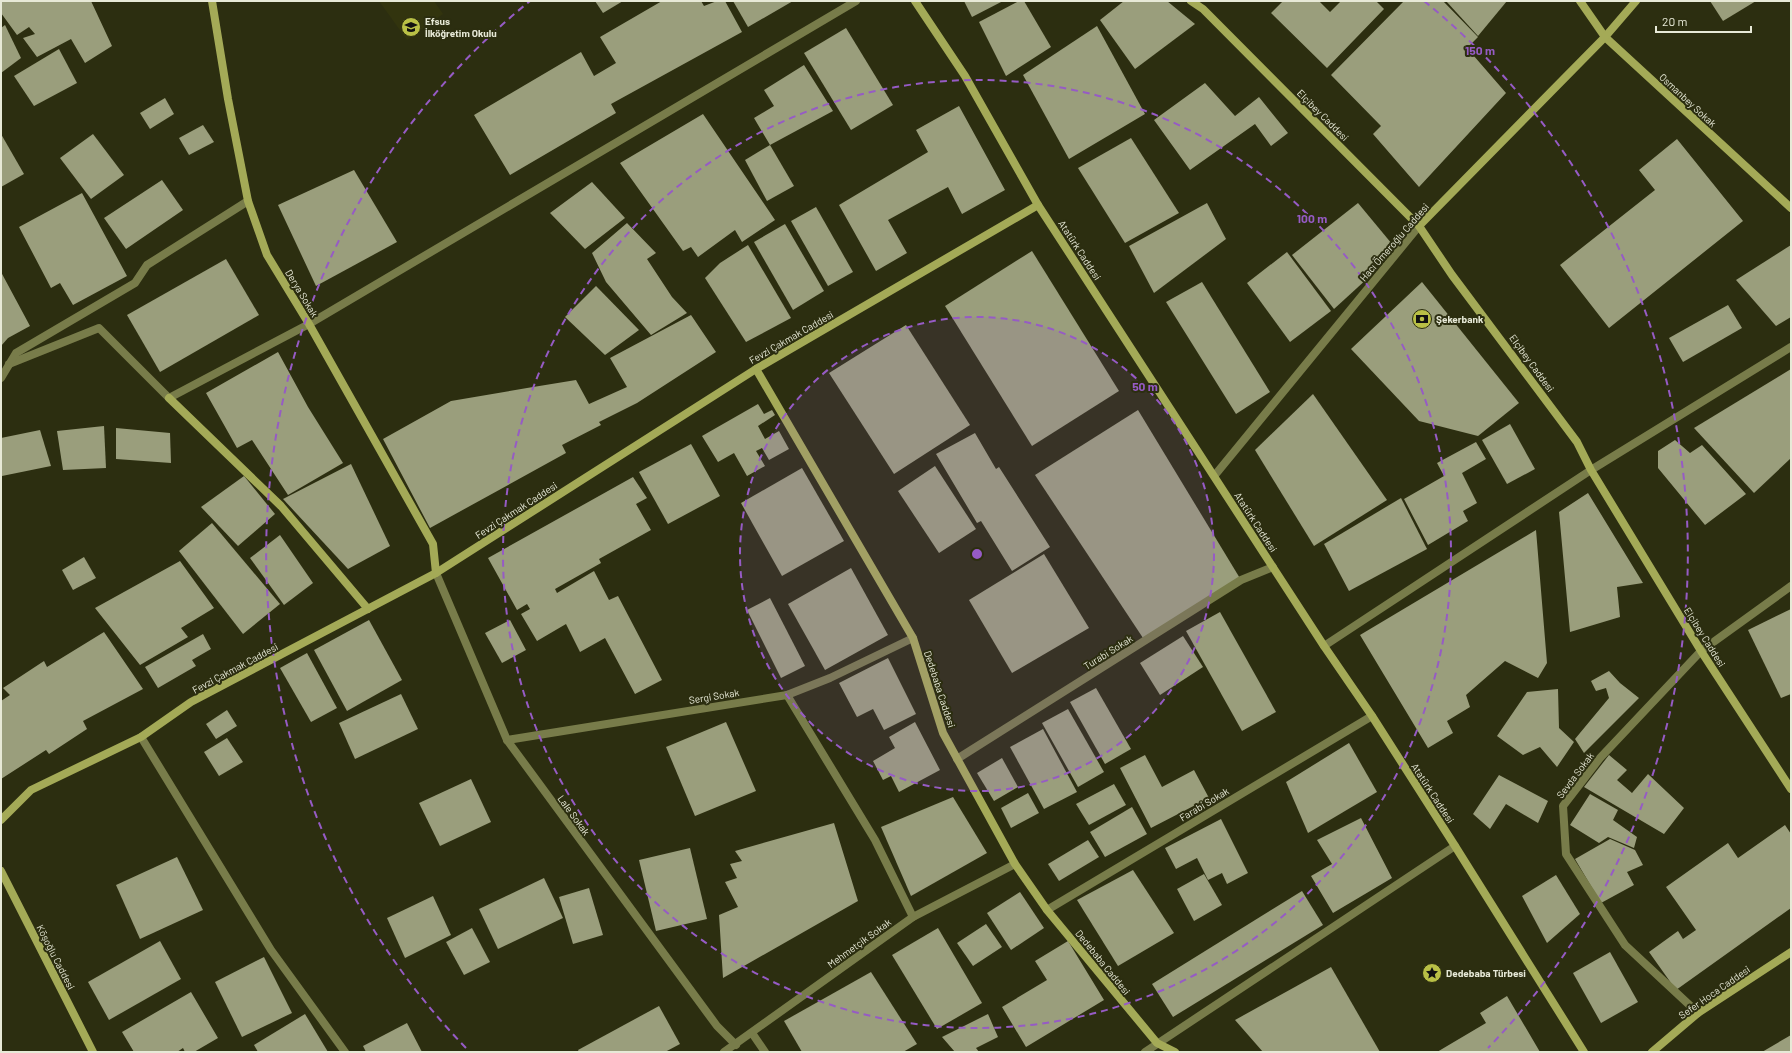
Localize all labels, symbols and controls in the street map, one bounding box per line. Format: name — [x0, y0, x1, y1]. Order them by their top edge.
scale bar — [1656, 8, 1751, 34]
text: 20 m — [1662, 14, 1688, 28]
place label: Efsus İlköğretim Okulu — [425, 15, 497, 39]
school or university icon: Efsus İlköğretim Okulu — [400, 16, 422, 38]
text: 150 m — [1465, 43, 1495, 57]
street label: Osmanbey Sokak — [1657, 71, 1719, 129]
street label: Elçibey Caddesi — [1295, 87, 1351, 143]
street label: Hacı Ömeroğlu Caddesi — [1357, 201, 1431, 283]
text: 100 m — [1297, 211, 1327, 225]
street label: Atatürk Caddesi — [1056, 218, 1104, 282]
street label: Derya Sokak — [283, 267, 321, 319]
street label: Fevzi Çakmak Caddesi — [747, 308, 835, 366]
bank icon: Şekerbank — [1411, 308, 1433, 330]
place label: Şekerbank — [1436, 313, 1484, 325]
street label: Elçibey Caddesi — [1507, 332, 1557, 394]
text: 50 m — [1132, 379, 1158, 393]
street label: Fevzi Çakmak Caddesi — [473, 479, 559, 541]
street label: Atatürk Caddesi — [1232, 490, 1280, 554]
centre of rings — [970, 547, 984, 561]
street label: Elçibey Caddesi — [1682, 605, 1728, 669]
street label: Turabi Sokak — [1081, 632, 1135, 672]
street label: Fevzi Çakmak Caddesi — [190, 640, 280, 696]
street label: Dedebaba Caddesi — [922, 649, 958, 729]
street label: Sergi Sokak — [688, 686, 740, 706]
street label: Sevda Sokak — [1554, 750, 1596, 800]
street label: Atatürk Caddesi — [1409, 761, 1457, 825]
street label: Farabi Sokak — [1177, 785, 1231, 823]
street label: Lale Sokak — [555, 793, 593, 837]
street label: Mehmetçik Sokak — [825, 916, 893, 970]
street label: Köşoğlu Caddesi — [34, 923, 78, 991]
street label: Dedebaba Caddesi — [1073, 927, 1133, 997]
place icon: Dedebaba Türbesi — [1421, 962, 1443, 984]
street label: Sefer Hoca Caddesi — [1676, 963, 1752, 1021]
place label: Dedebaba Türbesi — [1446, 967, 1526, 979]

